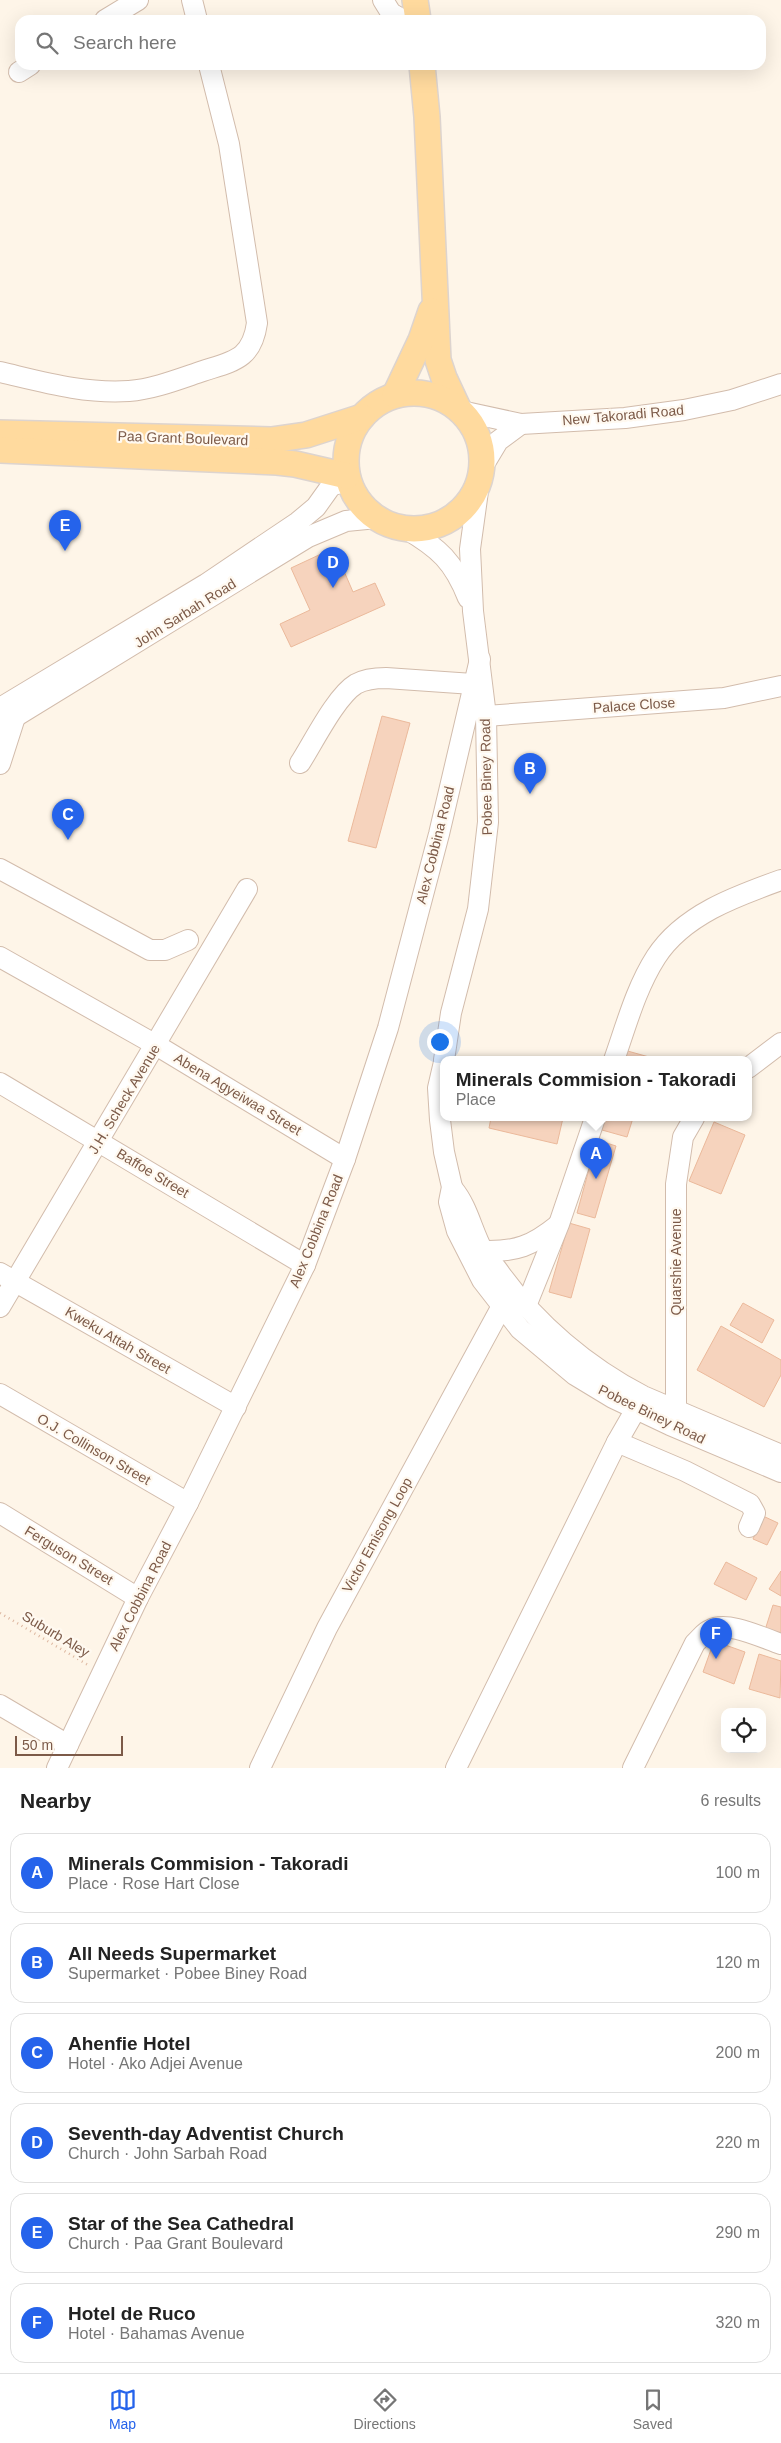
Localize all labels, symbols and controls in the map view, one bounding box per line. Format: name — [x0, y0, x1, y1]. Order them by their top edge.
search box — [15, 15, 766, 70]
icon: search — [33, 29, 61, 57]
text: Search here — [73, 32, 177, 53]
street label: New Takoradi Road — [562, 402, 684, 428]
street label: Paa Grant Boulevard — [117, 428, 249, 448]
pin: E — [49, 510, 81, 551]
pin: D — [317, 547, 349, 588]
street label: John Sarbah Road — [131, 575, 239, 651]
street label: Palace Close — [592, 694, 676, 716]
street label: Pobee Biney Road — [477, 718, 495, 836]
pin: B — [514, 753, 546, 794]
street label: Alex Cobbina Road — [413, 785, 457, 905]
pin: C — [52, 799, 84, 840]
your location — [427, 1029, 453, 1055]
street label: J.H. Scheck Avenue — [85, 1041, 163, 1157]
street label: Abena Agyeiwaa Street — [172, 1050, 305, 1138]
popup — [440, 1056, 752, 1121]
text: Minerals Commision - Takoradi — [456, 1069, 736, 1090]
text: Place — [456, 1091, 496, 1108]
pin: A — [580, 1138, 612, 1179]
street label: Baffoe Street — [114, 1145, 192, 1201]
street label: Alex Cobbina Road — [286, 1172, 346, 1290]
street label: Quarshie Avenue — [668, 1208, 684, 1316]
street label: Kweku Attah Street — [62, 1303, 174, 1377]
street label: Pobee Biney Road — [596, 1381, 708, 1447]
street label: O.J. Collinson Street — [34, 1410, 154, 1488]
street label: Victor Emisong Loop — [339, 1475, 415, 1595]
street label: Ferguson Street — [22, 1522, 116, 1588]
street label: Alex Cobbina Road — [105, 1539, 175, 1653]
street label: Suburb Aley — [20, 1608, 92, 1660]
pin: F — [700, 1618, 732, 1659]
map controls — [721, 1708, 766, 1753]
button: locate — [721, 1708, 766, 1753]
scale bar — [15, 1733, 122, 1756]
text: 50 m — [22, 1737, 53, 1753]
text: Nearby — [20, 1789, 91, 1812]
text: 6 results — [701, 1792, 761, 1809]
text: Minerals Commision - Takoradi — [68, 1853, 348, 1874]
text: A — [31, 1864, 43, 1881]
text: 100 m — [716, 1864, 760, 1881]
text: Place · Rose Hart Close — [68, 1875, 240, 1892]
text: All Needs Supermarket — [68, 1943, 276, 1964]
text: B — [31, 1954, 43, 1971]
text: 120 m — [716, 1954, 760, 1971]
text: Supermarket · Pobee Biney Road — [68, 1965, 307, 1982]
text: Ahenfie Hotel — [68, 2033, 190, 2054]
text: C — [31, 2044, 43, 2061]
text: 200 m — [716, 2044, 760, 2061]
text: Hotel · Ako Adjei Avenue — [68, 2055, 243, 2072]
text: Seventh-day Adventist Church — [68, 2123, 344, 2144]
text: D — [31, 2134, 43, 2151]
text: 220 m — [716, 2134, 760, 2151]
text: Church · John Sarbah Road — [68, 2145, 267, 2162]
text: Star of the Sea Cathedral — [68, 2213, 294, 2234]
text: E — [32, 2224, 42, 2241]
text: 290 m — [716, 2224, 760, 2241]
text: Church · Paa Grant Boulevard — [68, 2235, 283, 2252]
text: Hotel de Ruco — [68, 2303, 196, 2324]
text: F — [32, 2314, 42, 2331]
text: 320 m — [716, 2314, 760, 2331]
text: Hotel · Bahamas Avenue — [68, 2325, 245, 2342]
tab: Map — [109, 2386, 137, 2432]
tab: Directions — [354, 2386, 416, 2432]
tab: Saved — [633, 2386, 672, 2432]

